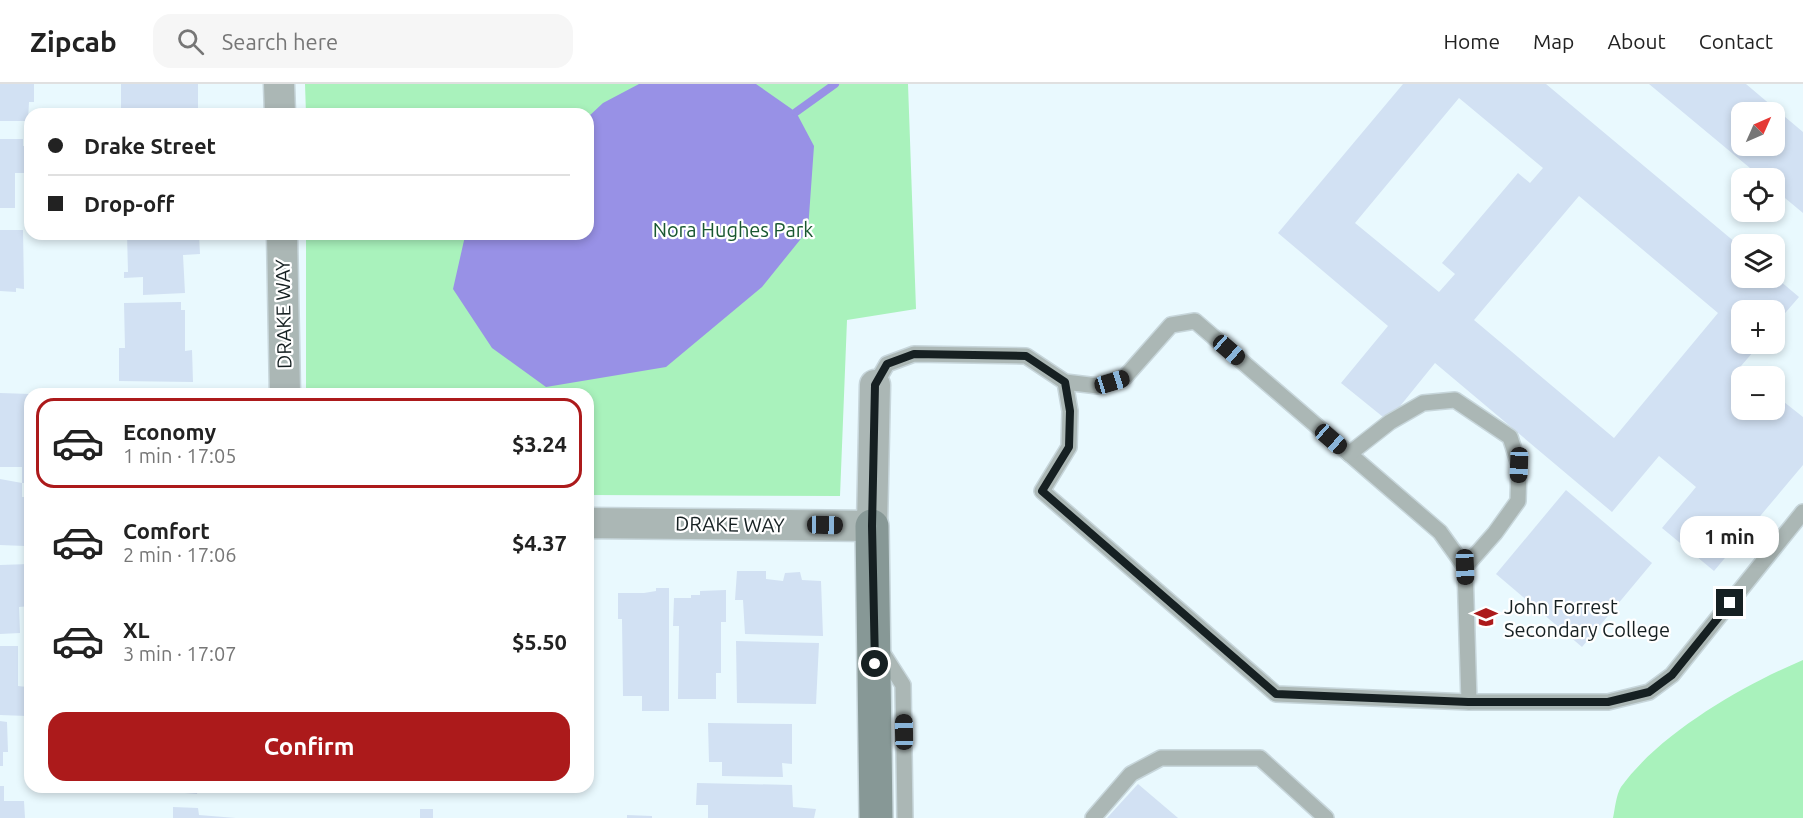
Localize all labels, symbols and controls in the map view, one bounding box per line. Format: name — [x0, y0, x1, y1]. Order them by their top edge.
search box — [153, 14, 573, 68]
icon: search — [174, 25, 207, 58]
text: Zipcab — [30, 26, 117, 57]
text: Search here — [222, 29, 338, 54]
text: Home — [1443, 29, 1500, 53]
text: Map — [1533, 29, 1574, 53]
text: About — [1607, 29, 1666, 53]
text: Contact — [1699, 29, 1773, 53]
north arrow — [1731, 102, 1785, 156]
map controls — [1731, 102, 1785, 420]
text: Drake Street — [84, 133, 216, 158]
button: locate — [1731, 168, 1785, 222]
text: Drop-off — [84, 191, 174, 216]
park label: Nora Hughes Park — [653, 218, 813, 241]
button: layers — [1731, 234, 1785, 288]
street label: DRAKE WAY — [271, 259, 295, 369]
button: + — [1731, 300, 1785, 354]
car — [1210, 331, 1248, 369]
button: − — [1731, 366, 1785, 420]
car — [1092, 368, 1132, 396]
icon: car — [51, 416, 105, 470]
text: Economy — [123, 419, 216, 444]
car — [1312, 420, 1350, 458]
text: $3.24 — [512, 431, 567, 456]
text: 1 min · 17:05 — [123, 444, 237, 467]
car — [1509, 447, 1529, 483]
street label: DRAKE WAY — [675, 512, 785, 536]
icon: car — [51, 515, 105, 569]
car — [807, 516, 843, 534]
callout: 1 min — [1680, 516, 1780, 558]
text: Comfort — [123, 518, 210, 543]
text: 1 min — [1704, 525, 1755, 548]
text: $4.37 — [512, 530, 567, 555]
text: 2 min · 17:06 — [123, 543, 237, 566]
car — [1455, 549, 1475, 585]
route end — [1716, 589, 1743, 616]
place label: John Forrest Secondary College — [1504, 595, 1670, 641]
school or university icon: John Forrest Secondary College — [1473, 604, 1499, 630]
icon: car — [51, 614, 105, 668]
text: XL — [123, 617, 150, 642]
text: $5.50 — [512, 629, 567, 654]
text: 3 min · 17:07 — [123, 642, 237, 665]
route start — [861, 650, 888, 677]
button: Confirm — [48, 712, 570, 781]
car — [895, 714, 913, 750]

